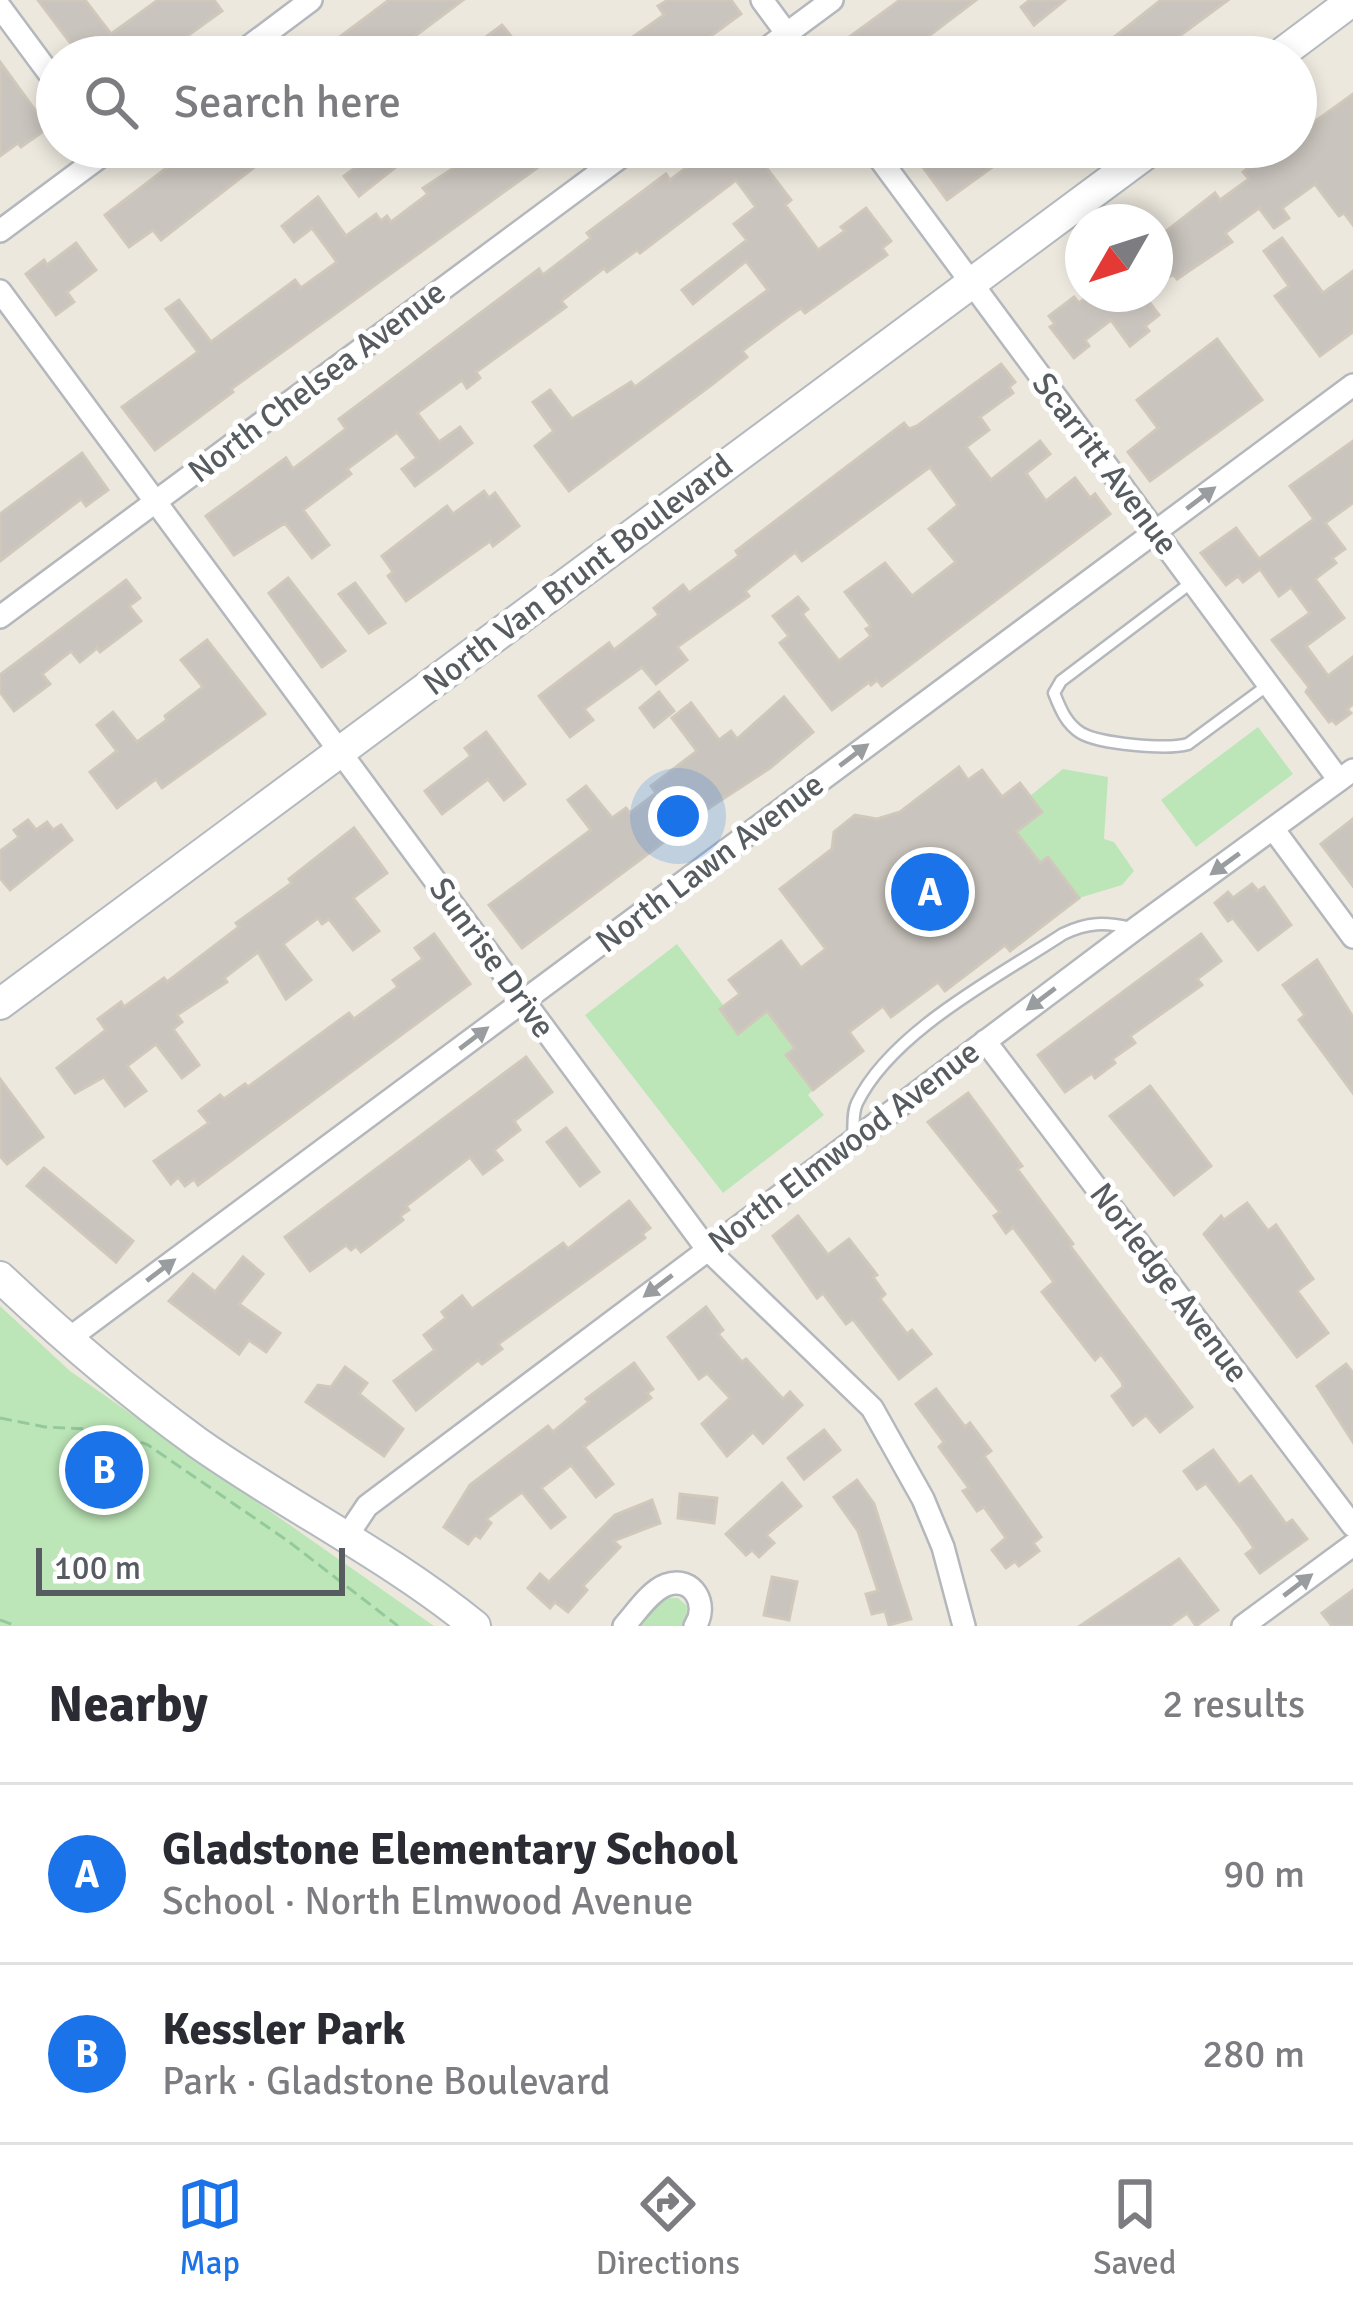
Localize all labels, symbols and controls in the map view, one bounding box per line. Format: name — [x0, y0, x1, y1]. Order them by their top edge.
search box — [36, 36, 1317, 168]
icon: search — [78, 69, 144, 135]
text: Search here — [174, 75, 401, 130]
north arrow — [1065, 204, 1173, 312]
street label: North Chelsea Avenue — [180, 272, 454, 492]
street label: Scarritt Avenue — [1023, 365, 1187, 563]
street label: North Van Brunt Boulevard — [415, 445, 741, 705]
one-way arrow — [1185, 486, 1217, 510]
one-way arrow — [838, 744, 870, 768]
street label: North Lawn Avenue — [588, 764, 832, 962]
your location — [648, 786, 708, 846]
pin: A — [891, 847, 969, 937]
one-way arrow — [1209, 852, 1241, 875]
street label: Sunrise Drive — [420, 870, 564, 1046]
one-way arrow — [1025, 986, 1057, 1011]
one-way arrow — [458, 1027, 490, 1051]
street label: North Elmwood Avenue — [700, 1032, 988, 1262]
street label: Norledge Avenue — [1081, 1175, 1257, 1391]
one-way arrow — [145, 1259, 176, 1283]
one-way arrow — [643, 1273, 674, 1298]
pin: B — [65, 1425, 143, 1515]
scale bar — [36, 1542, 345, 1595]
text: 100 m — [54, 1548, 141, 1589]
one-way arrow — [1282, 1574, 1314, 1598]
text: Nearby — [48, 1673, 208, 1736]
text: 2 results — [1162, 1680, 1305, 1728]
text: Gladstone Elementary School — [162, 1822, 738, 1877]
text: A — [75, 1850, 99, 1898]
text: 90 m — [1223, 1850, 1305, 1898]
text: School · North Elmwood Avenue — [162, 1877, 693, 1925]
text: Kessler Park — [162, 2002, 405, 2057]
text: B — [75, 2030, 99, 2078]
text: 280 m — [1202, 2030, 1305, 2078]
text: Park · Gladstone Boulevard — [162, 2057, 610, 2105]
tab: Map — [177, 2171, 243, 2284]
tab: Directions — [596, 2171, 740, 2284]
tab: Saved — [1093, 2171, 1176, 2284]

